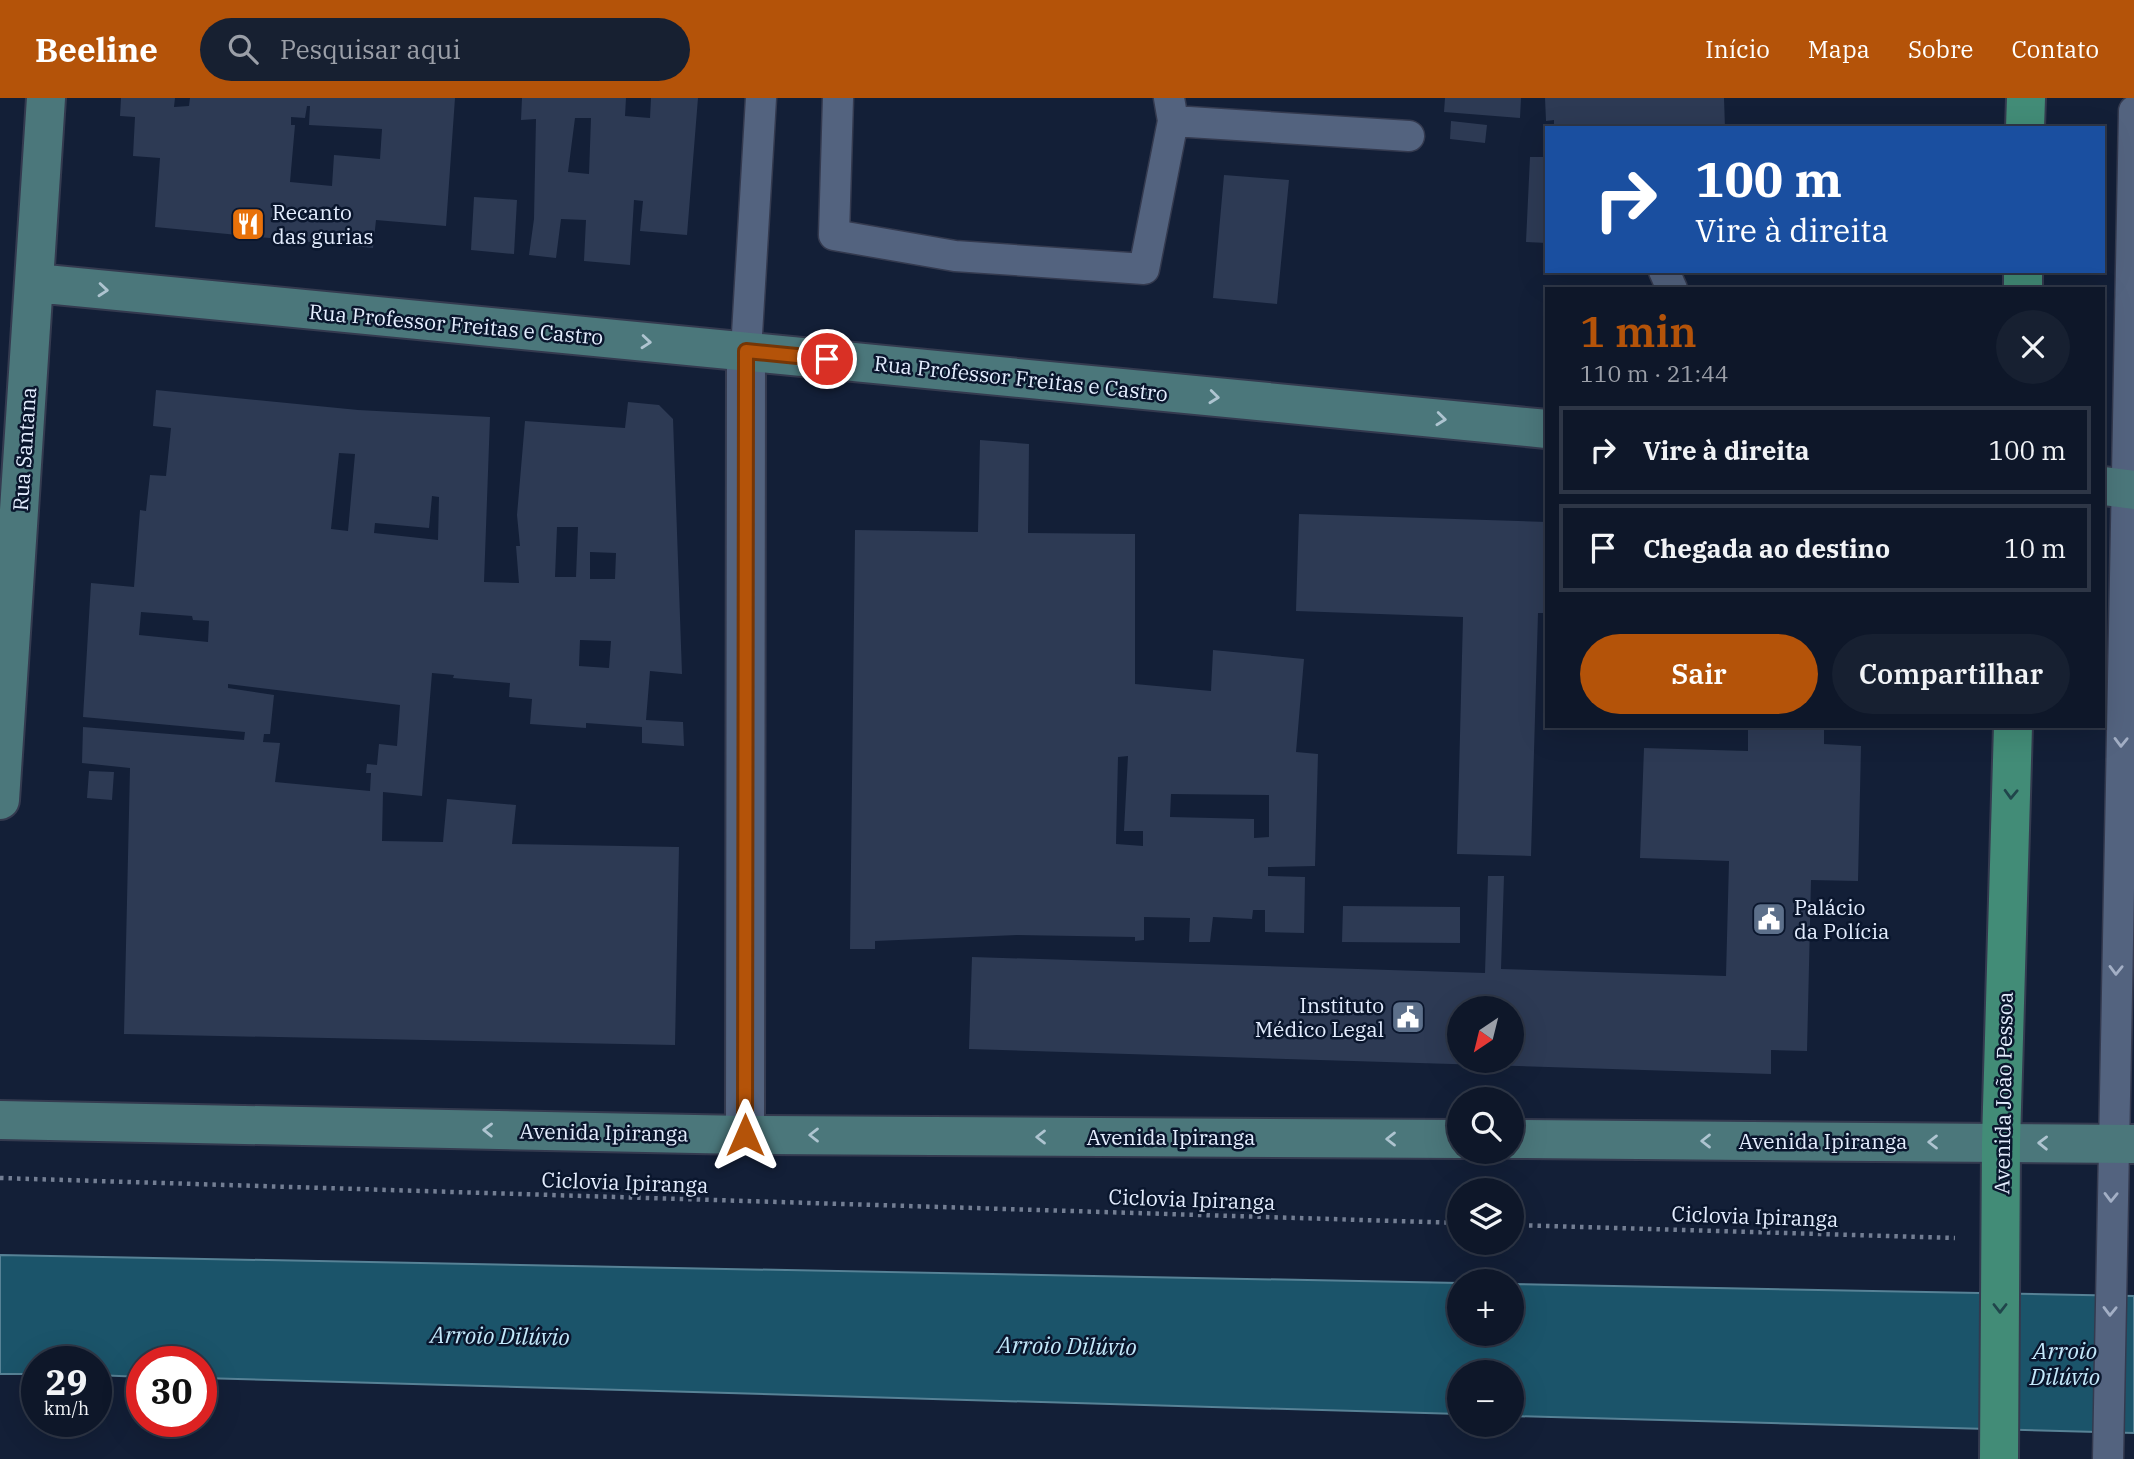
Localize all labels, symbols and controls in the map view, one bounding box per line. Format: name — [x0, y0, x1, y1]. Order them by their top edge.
search box — [200, 18, 690, 81]
text: Beeline — [35, 28, 158, 71]
icon: search — [224, 30, 262, 68]
text: Pesquisar aqui — [280, 32, 461, 66]
text: Início — [1705, 33, 1770, 65]
text: Mapa — [1808, 33, 1870, 65]
text: Sobre — [1908, 33, 1973, 65]
text: Contato — [2011, 33, 2099, 65]
text: 100 m — [1695, 147, 1842, 210]
icon: right — [1580, 154, 1671, 245]
place label: Recanto das gurias — [272, 198, 373, 250]
restaurant icon: Recanto das gurias — [229, 205, 267, 243]
text: Vire à direita — [1695, 209, 1889, 251]
one-way arrow — [97, 282, 108, 297]
street label: Rua Professor Freitas e Castro — [308, 297, 604, 351]
text: 1 min — [1580, 304, 1697, 359]
button: close — [1996, 310, 2070, 384]
pin — [797, 329, 857, 389]
one-way arrow — [641, 334, 652, 349]
icon: arrive — [808, 340, 846, 378]
street label: Rua Professor Freitas e Castro — [873, 349, 1169, 407]
text: 110 m · 21:44 — [1580, 358, 1729, 388]
street label: Rua Santana — [6, 386, 42, 512]
one-way arrow — [1208, 389, 1220, 404]
one-way arrow — [1435, 411, 1446, 426]
icon: right — [1584, 431, 1622, 469]
text: Vire à direita — [1643, 433, 1810, 467]
text: 100 m — [1988, 433, 2066, 467]
icon: arrive — [1584, 529, 1622, 567]
text: Chegada ao destino — [1643, 531, 1890, 565]
text: 10 m — [2004, 531, 2066, 565]
button: Sair — [1580, 634, 1818, 714]
button: Compartilhar — [1832, 634, 2070, 714]
one-way arrow — [2114, 737, 2129, 748]
one-way arrow — [2004, 789, 2019, 800]
place label: Palácio da Polícia — [1794, 893, 1890, 945]
public building icon: Palácio da Polícia — [1750, 900, 1788, 938]
one-way arrow — [2108, 965, 2124, 975]
place label: Instituto Médico Legal — [1255, 991, 1384, 1043]
street label: Avenida João Pessoa — [1987, 991, 2019, 1195]
north arrow — [1447, 996, 1524, 1073]
map controls — [1447, 996, 1524, 1437]
public building icon: Instituto Médico Legal — [1389, 998, 1427, 1036]
button: search — [1447, 1087, 1524, 1164]
position arrow — [708, 1098, 782, 1172]
street label: Avenida Ipiranga — [519, 1117, 689, 1147]
one-way arrow — [483, 1122, 494, 1137]
street label: Avenida Ipiranga — [1086, 1123, 1256, 1151]
one-way arrow — [808, 1127, 819, 1143]
street label: Avenida Ipiranga — [1738, 1127, 1908, 1155]
one-way arrow — [1036, 1129, 1046, 1145]
one-way arrow — [1386, 1131, 1396, 1147]
one-way arrow — [1700, 1133, 1710, 1149]
one-way arrow — [1927, 1134, 1938, 1150]
one-way arrow — [2037, 1135, 2048, 1151]
street label: Ciclovia Ipiranga — [541, 1165, 709, 1199]
button: layers — [1447, 1178, 1524, 1255]
street label: Ciclovia Ipiranga — [1108, 1182, 1276, 1216]
one-way arrow — [2103, 1192, 2119, 1203]
street label: Ciclovia Ipiranga — [1671, 1199, 1839, 1233]
button: + — [1447, 1269, 1524, 1346]
one-way arrow — [1992, 1303, 2008, 1313]
one-way arrow — [2102, 1305, 2117, 1316]
water label: Arroio Dilúvio — [428, 1319, 570, 1351]
water label: Arroio Dilúvio — [995, 1329, 1137, 1361]
water label: Arroio Dilúvio — [2029, 1335, 2100, 1391]
speed limit sign: 30 — [126, 1346, 217, 1437]
text: 29 — [45, 1359, 88, 1405]
button: − — [1447, 1360, 1524, 1437]
text: km/h — [44, 1397, 89, 1420]

